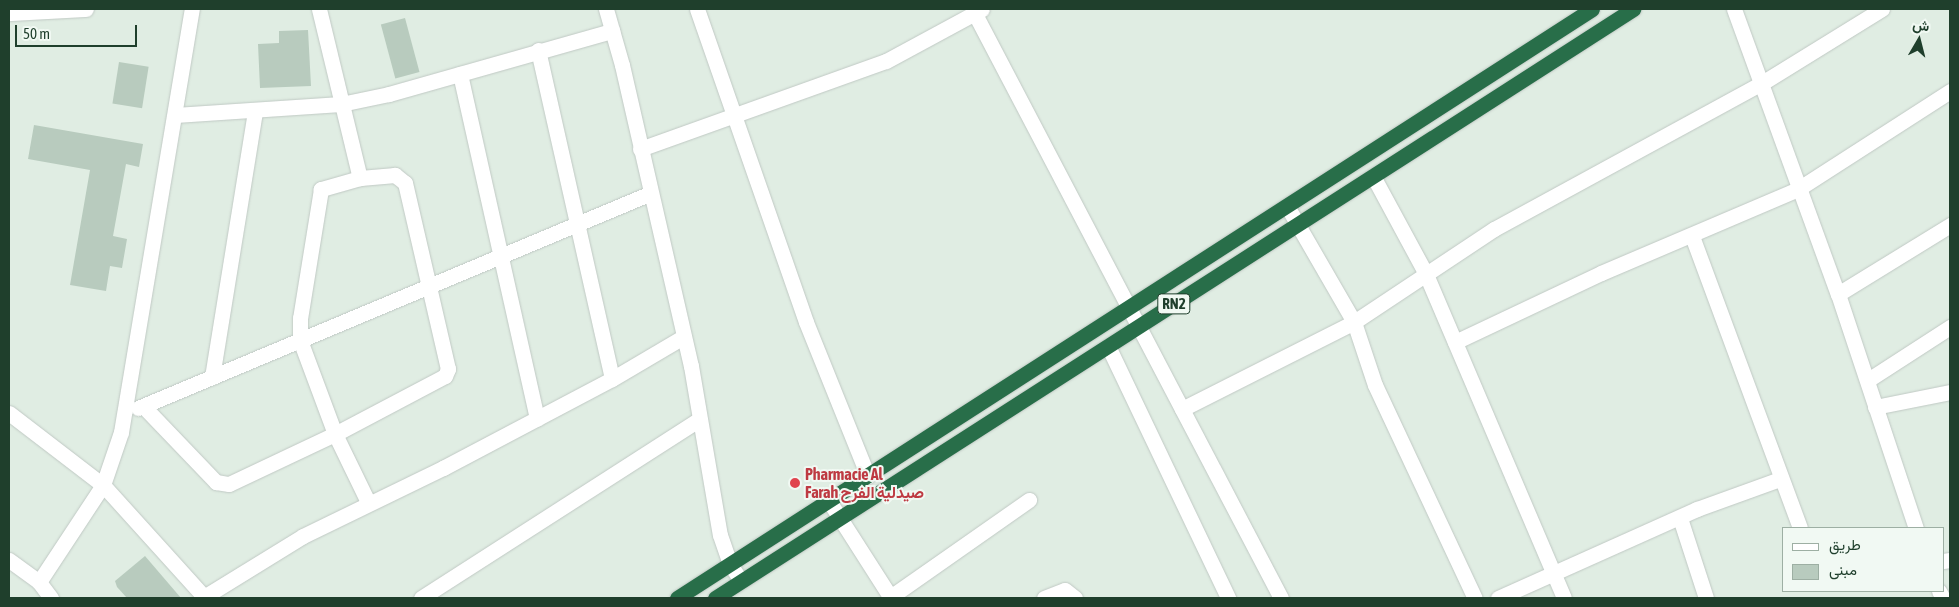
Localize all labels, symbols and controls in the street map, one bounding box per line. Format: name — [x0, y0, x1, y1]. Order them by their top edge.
scale bar — [18, 15, 140, 47]
north arrow — [1894, 15, 1944, 65]
text: ش — [1912, 16, 1931, 34]
text: 50 m — [23, 25, 50, 42]
road number: RN2 — [1156, 292, 1192, 316]
place label: Pharmacie Al Farah صيدلية الفرح — [805, 464, 924, 502]
marker: Pharmacie Al Farah صيدلية الفرح — [789, 477, 801, 489]
legend — [1782, 527, 1944, 592]
text: طريق — [1829, 536, 1861, 553]
text: مبنى — [1829, 561, 1857, 578]

